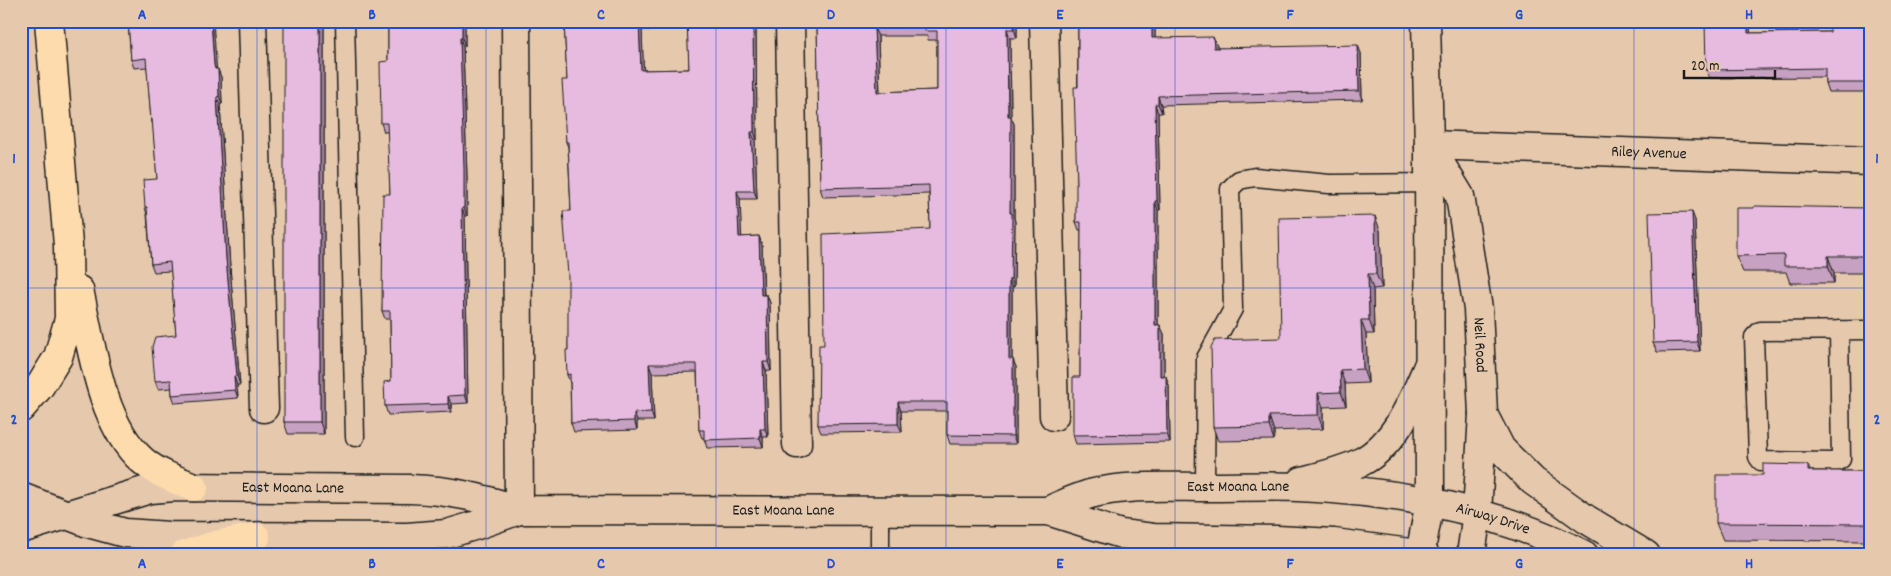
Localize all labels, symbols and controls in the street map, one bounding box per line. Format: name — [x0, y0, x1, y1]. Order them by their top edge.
text: A — [138, 4, 147, 27]
text: B — [368, 4, 376, 27]
text: C — [597, 4, 605, 27]
text: D — [827, 4, 836, 27]
text: E — [1056, 4, 1064, 27]
text: F — [1286, 4, 1294, 27]
text: G — [1515, 4, 1523, 27]
text: H — [1745, 4, 1753, 27]
scale bar — [1684, 48, 1775, 80]
text: 20 m — [1691, 56, 1719, 78]
street label: Riley Avenue — [1611, 140, 1687, 166]
text: 1 — [12, 148, 16, 171]
text: 1 — [1875, 148, 1879, 171]
street label: Neil Road — [1467, 317, 1493, 373]
text: 2 — [11, 409, 18, 432]
text: 2 — [1874, 409, 1881, 432]
street label: East Moana Lane — [1187, 475, 1289, 499]
street label: East Moana Lane — [242, 476, 344, 500]
street label: Airway Drive — [1453, 497, 1533, 541]
street label: East Moana Lane — [732, 499, 835, 522]
text: A — [138, 553, 147, 576]
text: B — [368, 553, 376, 576]
text: C — [597, 553, 605, 576]
text: D — [827, 553, 836, 576]
text: E — [1056, 553, 1064, 576]
text: F — [1286, 553, 1294, 576]
text: G — [1515, 553, 1523, 576]
text: H — [1745, 553, 1753, 576]

